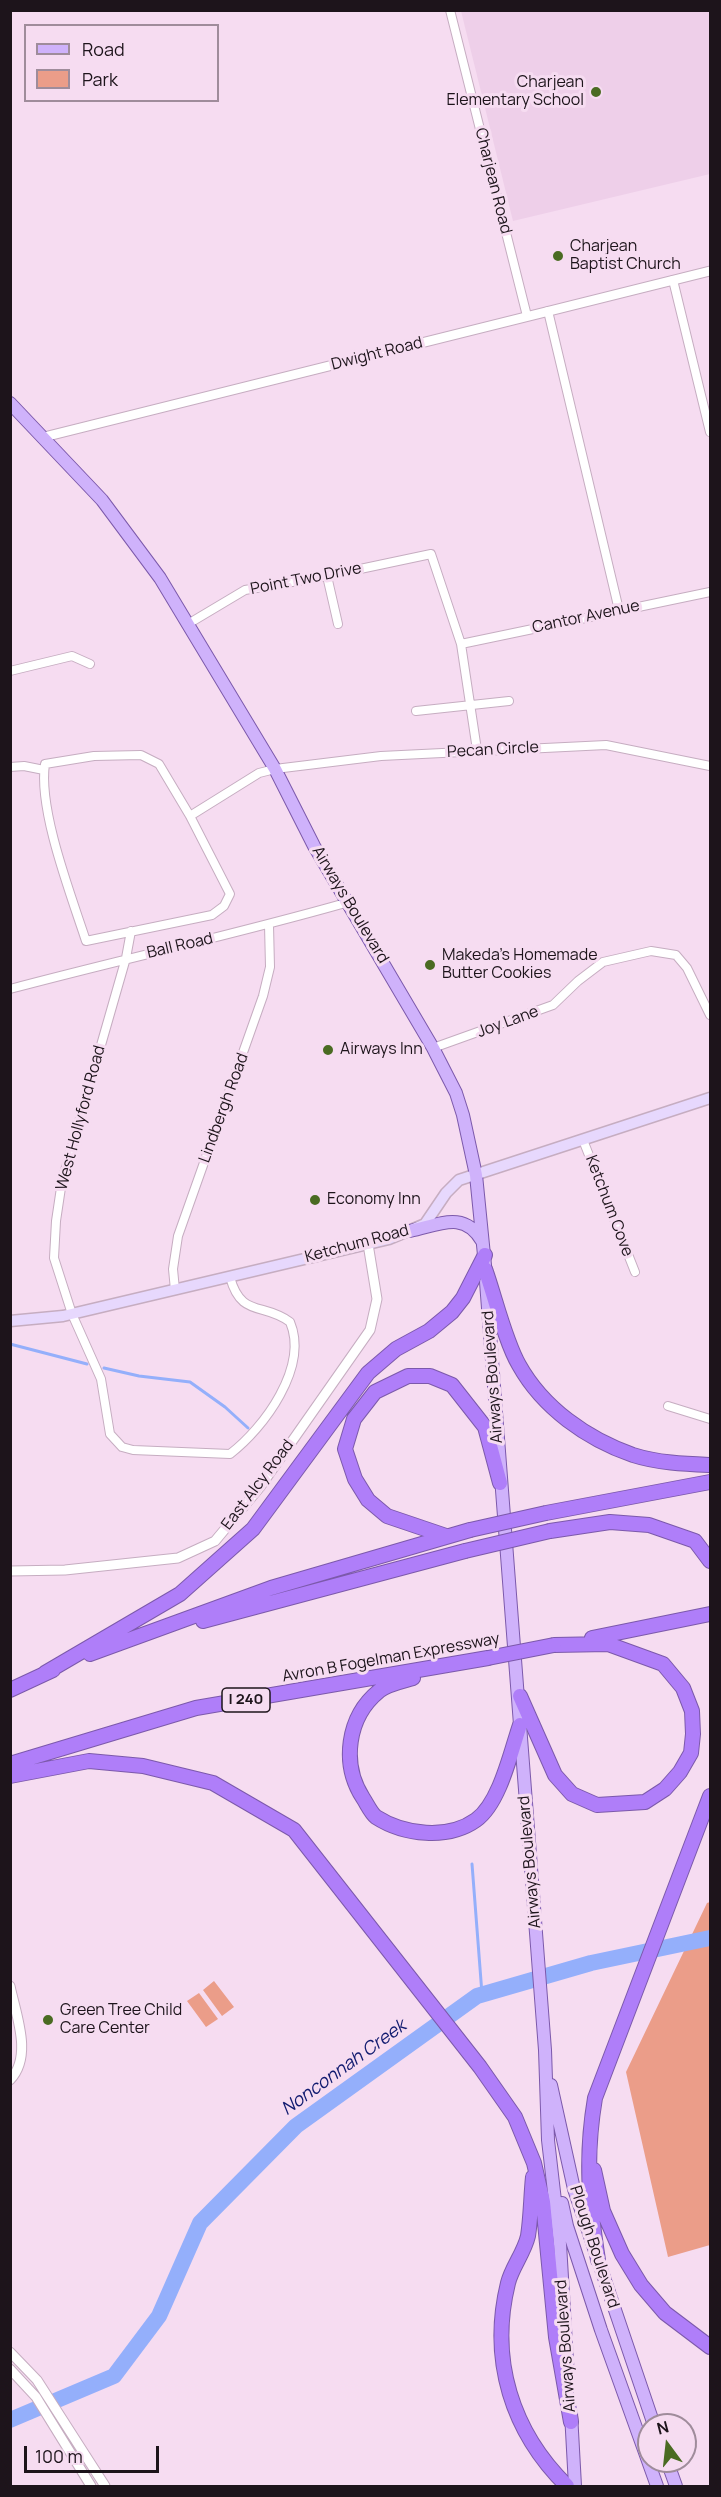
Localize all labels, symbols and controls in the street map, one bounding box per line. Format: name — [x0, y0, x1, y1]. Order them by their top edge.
legend — [24, 24, 219, 102]
text: Road — [82, 37, 125, 61]
text: Park — [82, 67, 118, 91]
place label: Charjean Elementary School — [446, 73, 584, 111]
marker: Charjean Elementary School — [589, 85, 603, 99]
street label: Charjean Road — [471, 126, 515, 236]
place label: Charjean Baptist Church — [570, 237, 681, 275]
marker: Charjean Baptist Church — [551, 249, 565, 263]
street label: Dwight Road — [329, 333, 425, 375]
street label: Point Two Drive — [249, 559, 363, 599]
street label: Cantor Avenue — [531, 596, 641, 638]
street label: Pecan Circle — [447, 738, 539, 762]
street label: Airways Boulevard — [308, 843, 392, 967]
street label: Ball Road — [145, 929, 215, 963]
place label: Makeda’s Homemade Butter Cookies — [442, 946, 598, 984]
marker: Makeda’s Homemade Butter Cookies — [423, 958, 437, 972]
street label: Joy Lane — [475, 1002, 541, 1042]
place label: Airways Inn — [340, 1040, 423, 1060]
street label: West Hollyford Road — [52, 1043, 110, 1193]
marker: Airways Inn — [321, 1043, 335, 1057]
street label: Lindbergh Road — [195, 1051, 253, 1165]
street label: Ketchum Cove — [581, 1153, 637, 1259]
place label: Economy Inn — [327, 1190, 421, 1210]
marker: Economy Inn — [308, 1193, 322, 1207]
street label: Ketchum Road — [303, 1221, 411, 1267]
street label: Airways Boulevard — [479, 1310, 507, 1444]
street label: East Alcy Road — [218, 1436, 298, 1534]
street label: Avron B Fogelman Expressway — [281, 1629, 501, 1687]
road number: I 240 — [222, 1688, 270, 1712]
street label: Airways Boulevard — [515, 1795, 545, 1929]
place label: Green Tree Child Care Center — [60, 2001, 182, 2039]
marker: Green Tree Child Care Center — [41, 2013, 55, 2027]
water label: Nonconnah Creek — [277, 2016, 411, 2120]
street label: Plough Boulevard — [565, 2183, 623, 2311]
street label: Airways Boulevard — [552, 2279, 580, 2413]
north arrow — [637, 2413, 697, 2473]
text: N — [654, 2415, 671, 2440]
scale bar — [27, 2434, 162, 2472]
text: 100 m — [35, 2444, 83, 2468]

